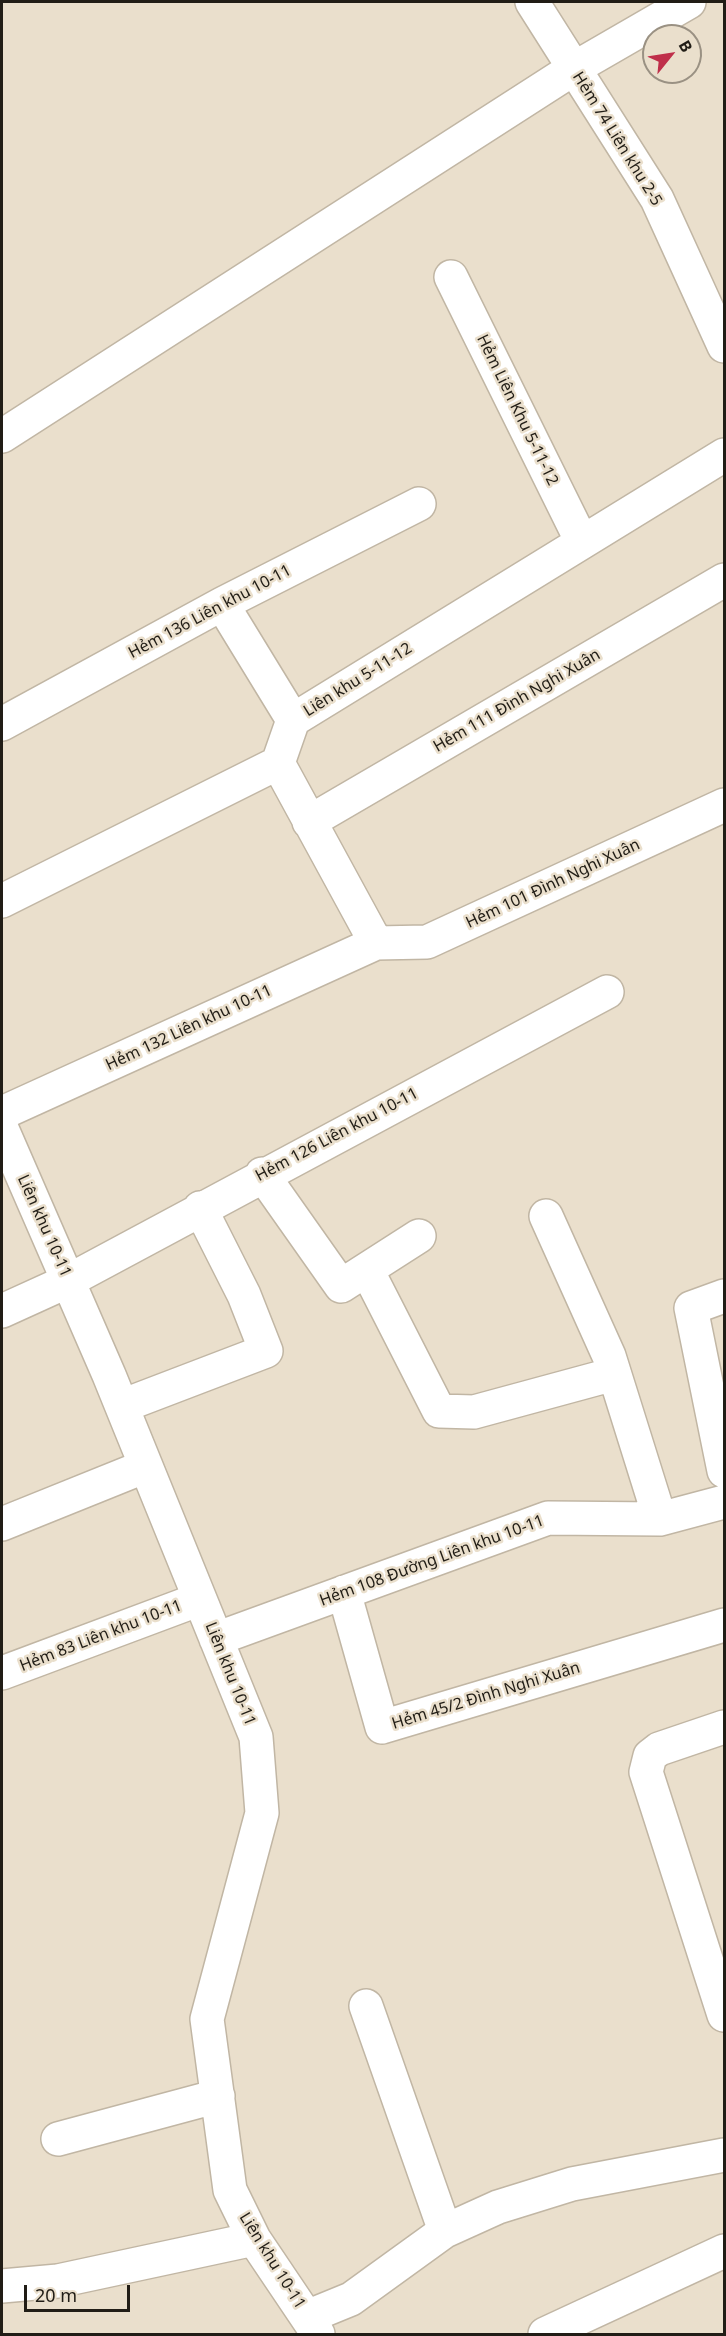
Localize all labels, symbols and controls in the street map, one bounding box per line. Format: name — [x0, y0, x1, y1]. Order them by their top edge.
north arrow — [642, 24, 702, 84]
text: B — [674, 36, 698, 56]
street label: Hẻm 74 Liên khu 2-5 — [568, 69, 666, 209]
street label: Hẻm Liên Khu 5-11-12 — [472, 331, 562, 489]
street label: Hẻm 136 Liên khu 10-11 — [125, 561, 295, 663]
street label: Liên khu 5-11-12 — [300, 639, 416, 721]
street label: Hẻm 111 Đình Nghi Xuân — [430, 645, 604, 757]
street label: Hẻm 101 Đình Nghi Xuân — [463, 835, 643, 933]
street label: Hẻm 132 Liên khu 10-11 — [103, 981, 275, 1075]
street label: Hẻm 126 Liên khu 10-11 — [252, 1084, 422, 1186]
street label: Liên khu 10-11 — [13, 1172, 75, 1280]
street label: Hẻm 108 Đường Liên khu 10-11 — [317, 1511, 547, 1611]
street label: Hẻm 83 Liên khu 10-11 — [17, 1596, 185, 1676]
street label: Liên khu 10-11 — [201, 1619, 259, 1729]
street label: Hẻm 45/2 Đình Nghi Xuân — [390, 1658, 582, 1734]
street label: Liên khu 10-11 — [235, 2209, 309, 2313]
scale bar — [27, 2273, 134, 2311]
text: 20 m — [35, 2283, 77, 2307]

